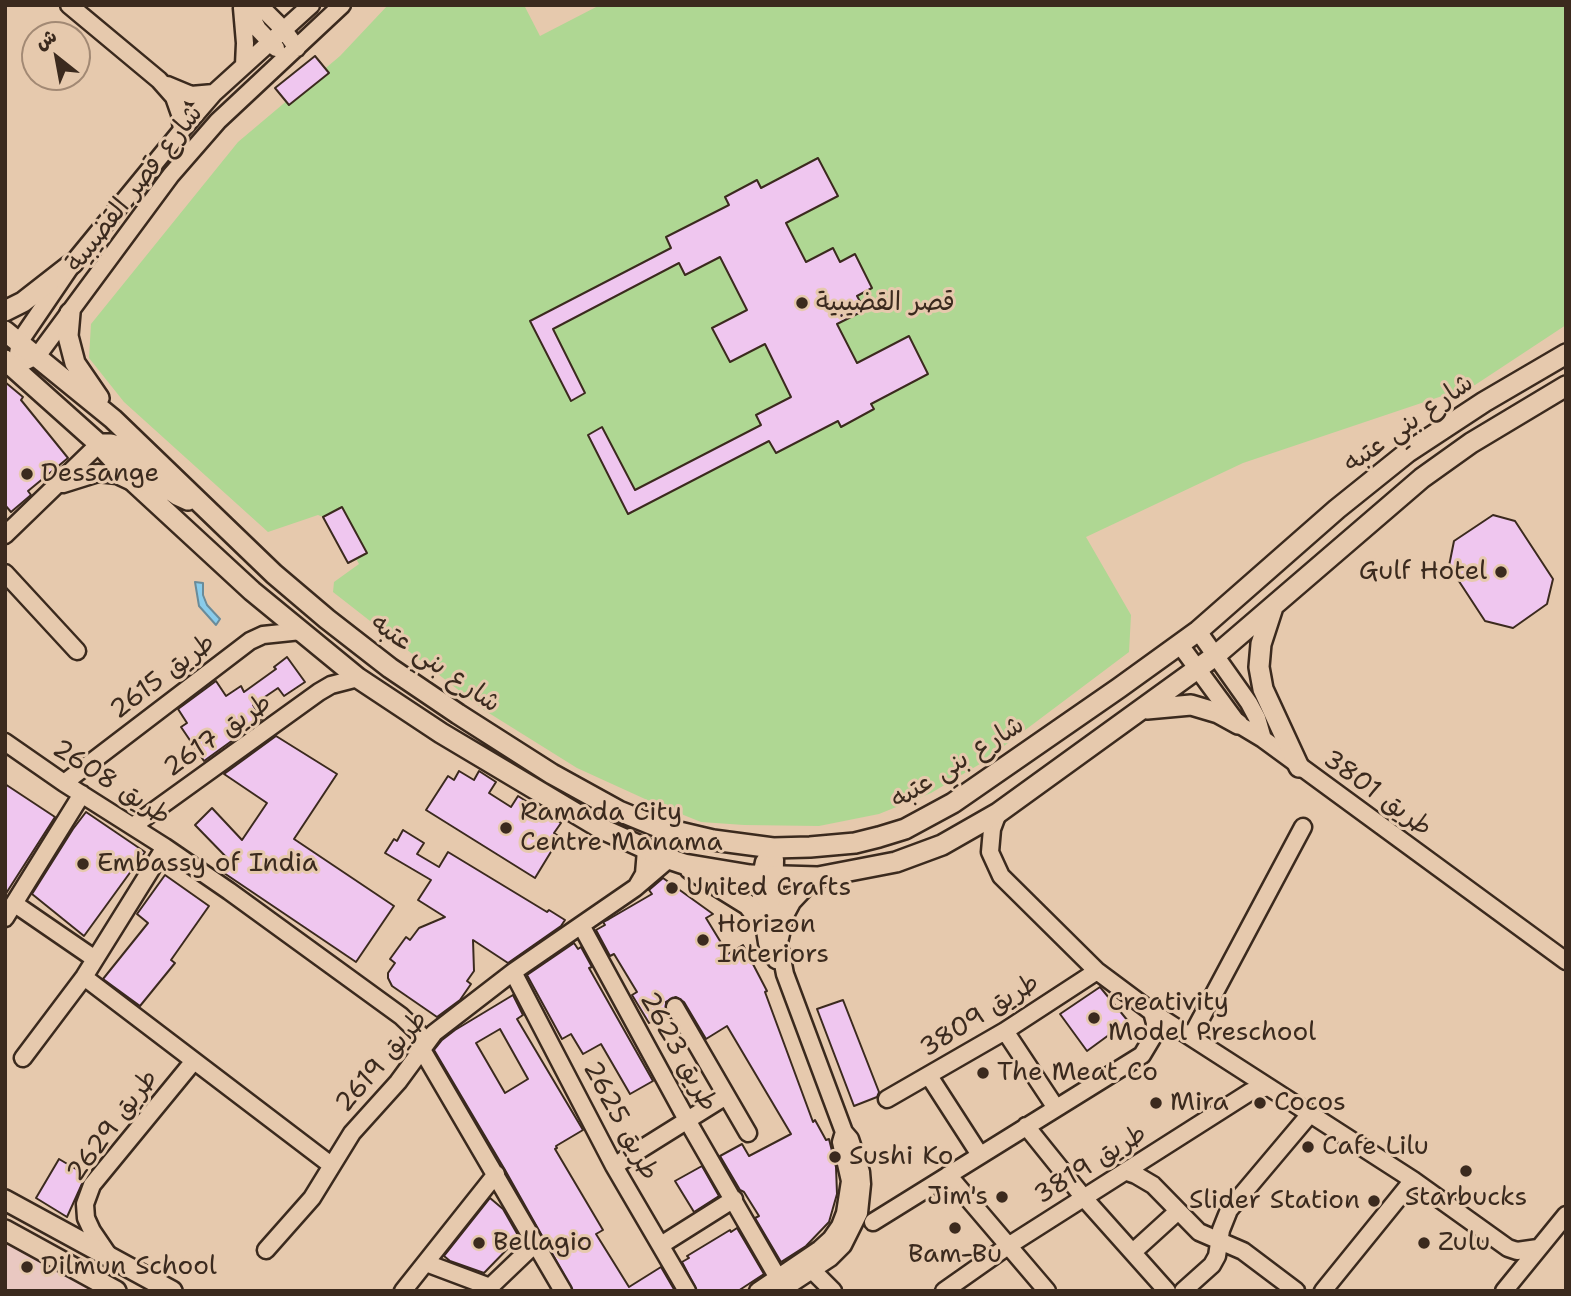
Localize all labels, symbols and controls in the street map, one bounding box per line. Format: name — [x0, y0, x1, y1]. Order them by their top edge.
north arrow — [21, 21, 91, 91]
text: ش — [31, 23, 61, 55]
street label: شارع قصر القضيبية — [60, 99, 210, 279]
place label: قصر القضيبية — [816, 287, 955, 319]
marker: قصر القضيبية — [794, 295, 810, 311]
street label: شارع بني عتبه — [1338, 368, 1480, 480]
place label: Dessange — [41, 458, 159, 490]
marker: Dessange — [19, 466, 35, 482]
place label: Gulf Hotel — [1359, 556, 1487, 588]
marker: Gulf Hotel — [1493, 564, 1509, 580]
street label: شارع بني عتبه — [364, 608, 506, 720]
street label: طريق 2615 — [104, 627, 222, 727]
street label: طريق 2617 — [158, 688, 278, 784]
street label: شارع بني عتبه — [886, 710, 1030, 816]
street label: طريق 2608 — [46, 733, 176, 833]
street label: طريق 3801 — [1317, 744, 1437, 844]
place label: Ramada City Centre Manama — [520, 797, 723, 858]
marker: Ramada City Centre Manama — [498, 820, 514, 836]
place label: Embassy of India — [97, 848, 318, 880]
marker: Embassy of India — [75, 856, 91, 872]
place label: United Crafts — [686, 872, 851, 904]
marker: United Crafts — [664, 880, 680, 896]
place label: Horizon Interiors — [717, 909, 829, 970]
marker: Horizon Interiors — [695, 932, 711, 948]
street label: طريق 3809 — [915, 967, 1045, 1065]
street label: طريق 2623 — [632, 987, 724, 1117]
place label: Creativity Model Preschool — [1108, 987, 1316, 1048]
street label: طريق 2619 — [329, 1005, 435, 1119]
marker: Creativity Model Preschool — [1086, 1010, 1102, 1026]
street label: طريق 2625 — [576, 1056, 664, 1186]
place label: The Meat Co — [997, 1057, 1158, 1089]
street label: طريق 2629 — [61, 1064, 165, 1188]
marker: The Meat Co — [975, 1065, 991, 1081]
place label: Mira — [1170, 1087, 1229, 1119]
place label: Cocos — [1274, 1087, 1346, 1119]
marker: Mira — [1148, 1095, 1164, 1111]
marker: Cocos — [1252, 1095, 1268, 1111]
street label: طريق 3819 — [1029, 1118, 1153, 1212]
place label: Cafe Lilu — [1322, 1131, 1429, 1163]
marker: Cafe Lilu — [1300, 1139, 1316, 1155]
place label: Sushi Ko — [849, 1141, 953, 1173]
marker: Sushi Ko — [827, 1149, 843, 1165]
marker: Starbucks — [1458, 1163, 1474, 1179]
place label: Jim's — [927, 1181, 988, 1213]
place label: Starbucks — [1405, 1182, 1527, 1214]
place label: Slider Station — [1189, 1185, 1360, 1217]
marker: Jim's — [994, 1189, 1010, 1205]
marker: Slider Station — [1366, 1193, 1382, 1209]
marker: Bam-Bu — [947, 1220, 963, 1236]
place label: Bellagio — [493, 1227, 592, 1259]
place label: Zulu — [1438, 1227, 1490, 1259]
marker: Bellagio — [471, 1235, 487, 1251]
marker: Zulu — [1416, 1235, 1432, 1251]
place label: Bam-Bu — [908, 1239, 1002, 1271]
place label: Dilmun School — [41, 1251, 217, 1283]
marker: Dilmun School — [19, 1259, 35, 1275]

